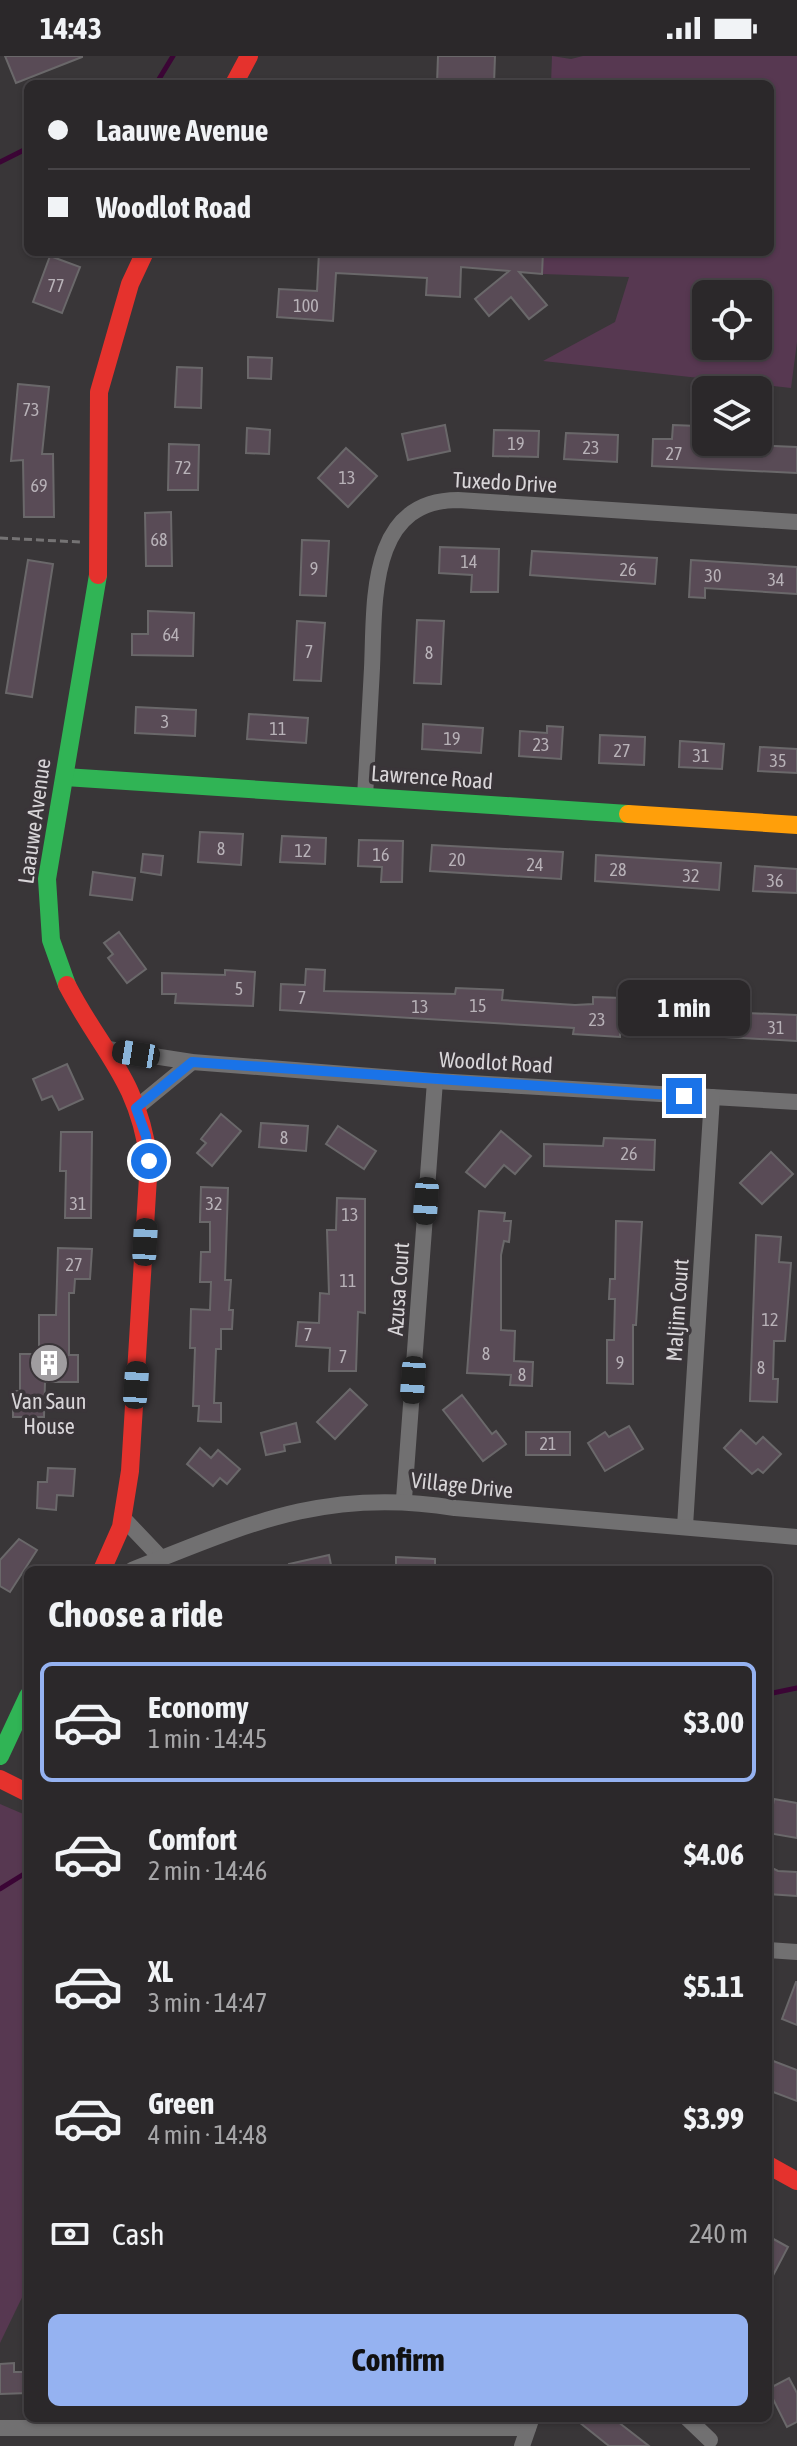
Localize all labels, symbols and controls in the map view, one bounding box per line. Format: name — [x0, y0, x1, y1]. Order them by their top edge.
text: 14:43 — [40, 11, 102, 45]
text: Laauwe Avenue — [96, 113, 268, 147]
text: Woodlot Road — [96, 190, 251, 224]
house number: 77 — [48, 275, 64, 296]
map controls — [692, 280, 772, 456]
button: locate — [692, 280, 772, 360]
house number: 100 — [293, 295, 319, 316]
button: layers — [692, 376, 772, 456]
house number: 73 — [23, 399, 39, 420]
house number: 19 — [508, 433, 524, 454]
house number: 23 — [583, 437, 599, 458]
house number: 27 — [666, 443, 682, 464]
house number: 72 — [175, 457, 191, 478]
street label: Tuxedo Drive — [452, 466, 558, 498]
house number: 13 — [339, 467, 355, 488]
house number: 69 — [31, 475, 47, 496]
house number: 68 — [151, 529, 167, 550]
house number: 14 — [461, 551, 477, 572]
house number: 9 — [310, 558, 318, 579]
house number: 26 — [620, 559, 636, 580]
house number: 30 — [705, 565, 721, 586]
house number: 34 — [768, 569, 784, 590]
house number: 64 — [163, 624, 179, 645]
house number: 7 — [305, 641, 313, 662]
house number: 8 — [425, 642, 433, 663]
house number: 3 — [161, 711, 169, 732]
house number: 11 — [270, 718, 286, 739]
house number: 19 — [444, 728, 460, 749]
house number: 23 — [533, 734, 549, 755]
house number: 27 — [614, 740, 630, 761]
house number: 31 — [693, 745, 709, 766]
house number: 35 — [770, 750, 786, 771]
street label: Laauwe Avenue — [12, 757, 56, 885]
street label: Lawrence Road — [370, 760, 494, 794]
house number: 8 — [217, 838, 225, 859]
house number: 12 — [295, 840, 311, 861]
house number: 16 — [373, 844, 389, 865]
house number: 20 — [449, 849, 465, 870]
house number: 24 — [527, 854, 543, 875]
house number: 28 — [610, 859, 626, 880]
house number: 32 — [683, 865, 699, 886]
house number: 36 — [767, 870, 783, 891]
house number: 5 — [235, 978, 243, 999]
callout: 1 min — [618, 980, 750, 1036]
house number: 7 — [298, 987, 306, 1008]
text: 1 min — [657, 993, 711, 1023]
house number: 15 — [470, 995, 486, 1016]
house number: 13 — [412, 996, 428, 1017]
house number: 23 — [589, 1009, 605, 1030]
house number: 31 — [768, 1017, 784, 1038]
car — [110, 1038, 162, 1070]
street label: Woodlot Road — [439, 1046, 553, 1078]
route end — [666, 1078, 702, 1114]
house number: 8 — [280, 1127, 288, 1148]
route start — [131, 1143, 167, 1179]
house number: 26 — [621, 1143, 637, 1164]
car — [412, 1176, 440, 1226]
house number: 31 — [70, 1193, 86, 1214]
house number: 32 — [206, 1193, 222, 1214]
house number: 13 — [342, 1204, 358, 1225]
car — [132, 1217, 158, 1267]
street label: Azusa Court — [382, 1241, 414, 1337]
house number: 27 — [66, 1254, 82, 1275]
street label: Maljim Court — [660, 1258, 694, 1362]
house number: 11 — [340, 1270, 356, 1291]
house number: 12 — [762, 1309, 778, 1330]
house number: 7 — [304, 1324, 312, 1345]
building icon: Van Saun House — [28, 1342, 70, 1384]
house number: 8 — [482, 1343, 490, 1364]
house number: 7 — [339, 1346, 347, 1367]
house number: 9 — [616, 1352, 624, 1373]
car — [399, 1355, 427, 1405]
house number: 8 — [757, 1357, 765, 1378]
car — [122, 1360, 150, 1410]
house number: 8 — [518, 1364, 526, 1385]
place label: Van Saun House — [12, 1388, 86, 1439]
house number: 21 — [540, 1433, 556, 1454]
street label: Village Drive — [410, 1467, 514, 1503]
text: Choose a ride — [48, 1593, 223, 1635]
icon: car — [52, 1686, 124, 1758]
text: Economy — [148, 1690, 249, 1724]
text: $3.00 — [684, 1705, 744, 1739]
text: 1 min · 14:45 — [148, 1724, 267, 1754]
icon: car — [52, 1818, 124, 1890]
text: Comfort — [148, 1822, 237, 1856]
text: $4.06 — [684, 1837, 744, 1871]
text: 2 min · 14:46 — [148, 1856, 267, 1886]
icon: car — [52, 1950, 124, 2022]
text: XL — [148, 1954, 173, 1988]
text: $5.11 — [684, 1969, 744, 2003]
text: 3 min · 14:47 — [148, 1988, 267, 2018]
icon: car — [52, 2082, 124, 2154]
text: Green — [148, 2086, 214, 2120]
text: $3.99 — [684, 2101, 744, 2135]
text: 4 min · 14:48 — [148, 2120, 267, 2150]
icon: cash — [48, 2212, 92, 2256]
text: Cash — [112, 2217, 165, 2251]
text: 240 m — [689, 2219, 748, 2249]
button: Confirm — [48, 2314, 748, 2406]

